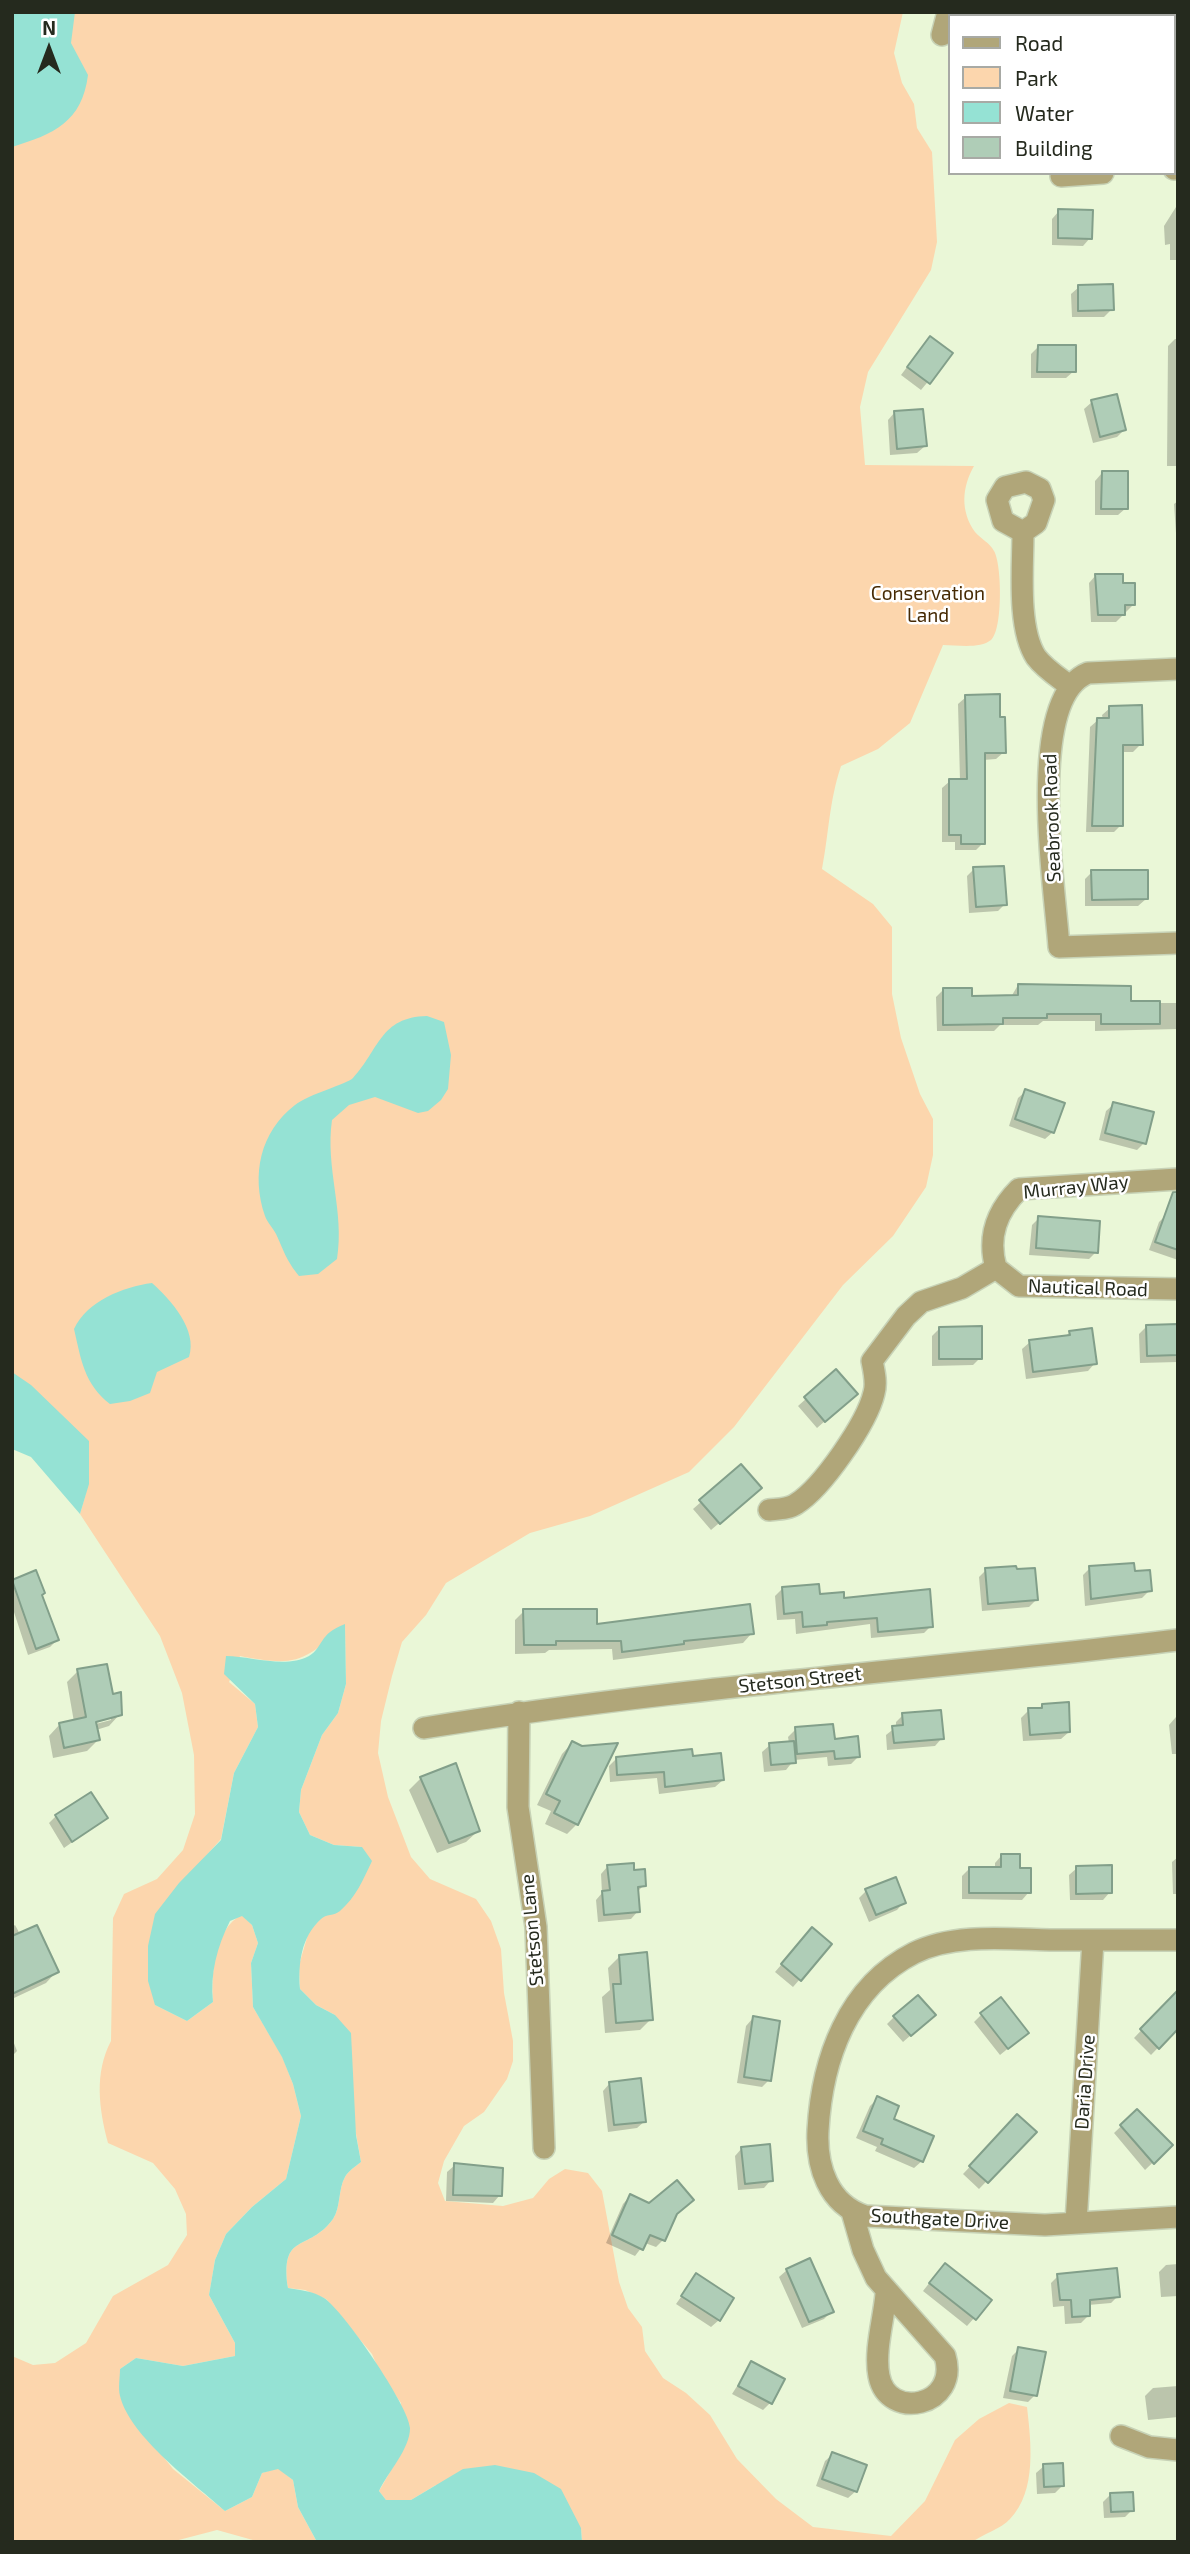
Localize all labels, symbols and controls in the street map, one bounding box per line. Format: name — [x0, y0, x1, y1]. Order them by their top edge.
north arrow — [14, 14, 84, 84]
legend — [948, 14, 1176, 175]
text: N — [42, 16, 56, 39]
text: Road — [1015, 30, 1063, 55]
text: Park — [1015, 65, 1058, 90]
text: Water — [1015, 100, 1074, 125]
text: Building — [1015, 135, 1093, 160]
park label: Conservation Land — [871, 583, 985, 627]
street label: Seabrook Road — [1038, 753, 1066, 883]
street label: Murray Way — [1022, 1170, 1130, 1204]
street label: Nautical Road — [1028, 1275, 1148, 1301]
street label: Stetson Street — [737, 1662, 863, 1698]
street label: Stetson Lane — [516, 1873, 548, 1987]
street label: Daria Drive — [1070, 2034, 1100, 2130]
street label: Southgate Drive — [870, 2204, 1010, 2234]

